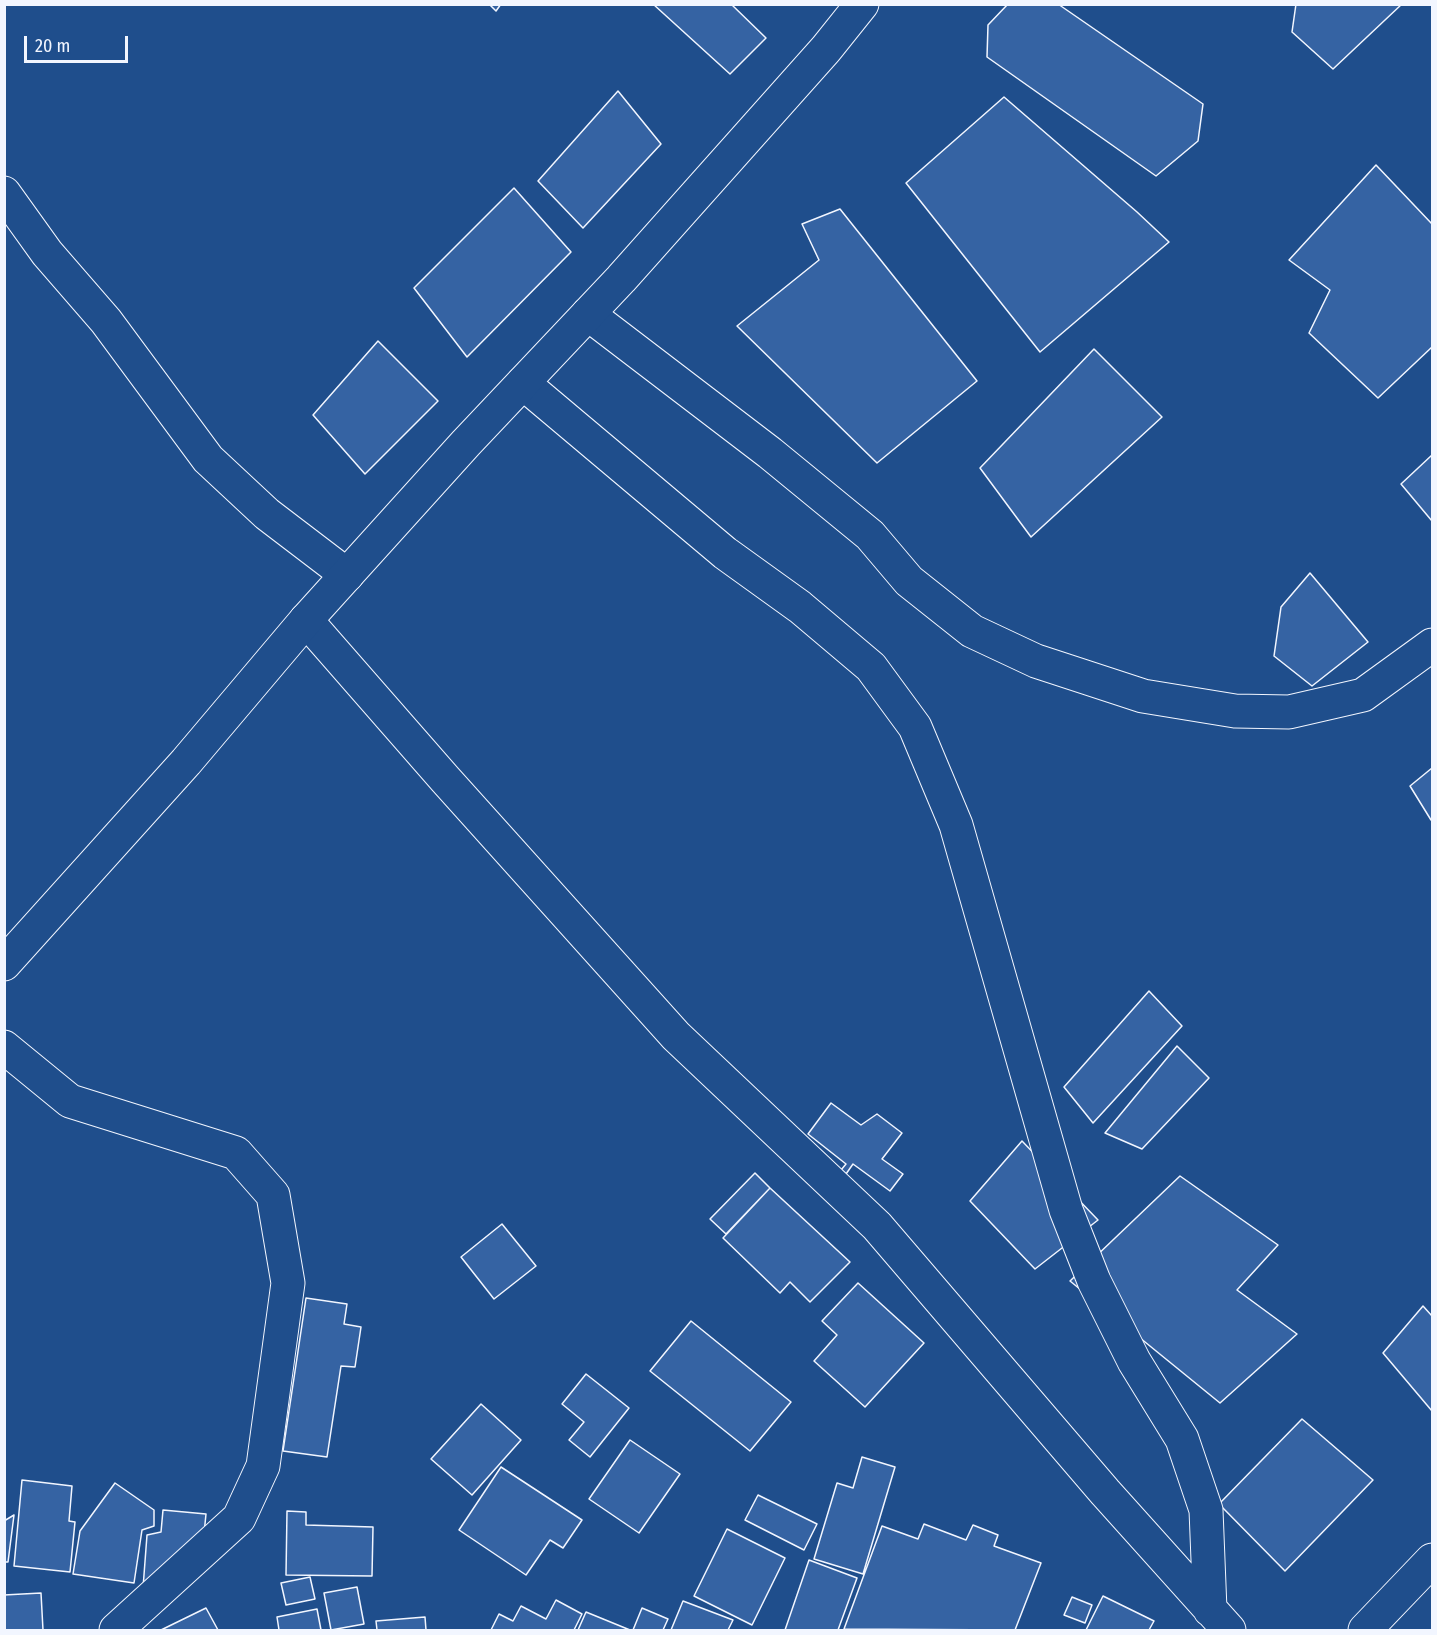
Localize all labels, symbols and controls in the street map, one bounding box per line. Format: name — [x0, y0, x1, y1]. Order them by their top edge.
scale bar — [27, 24, 130, 62]
text: 20 m — [35, 35, 70, 57]

